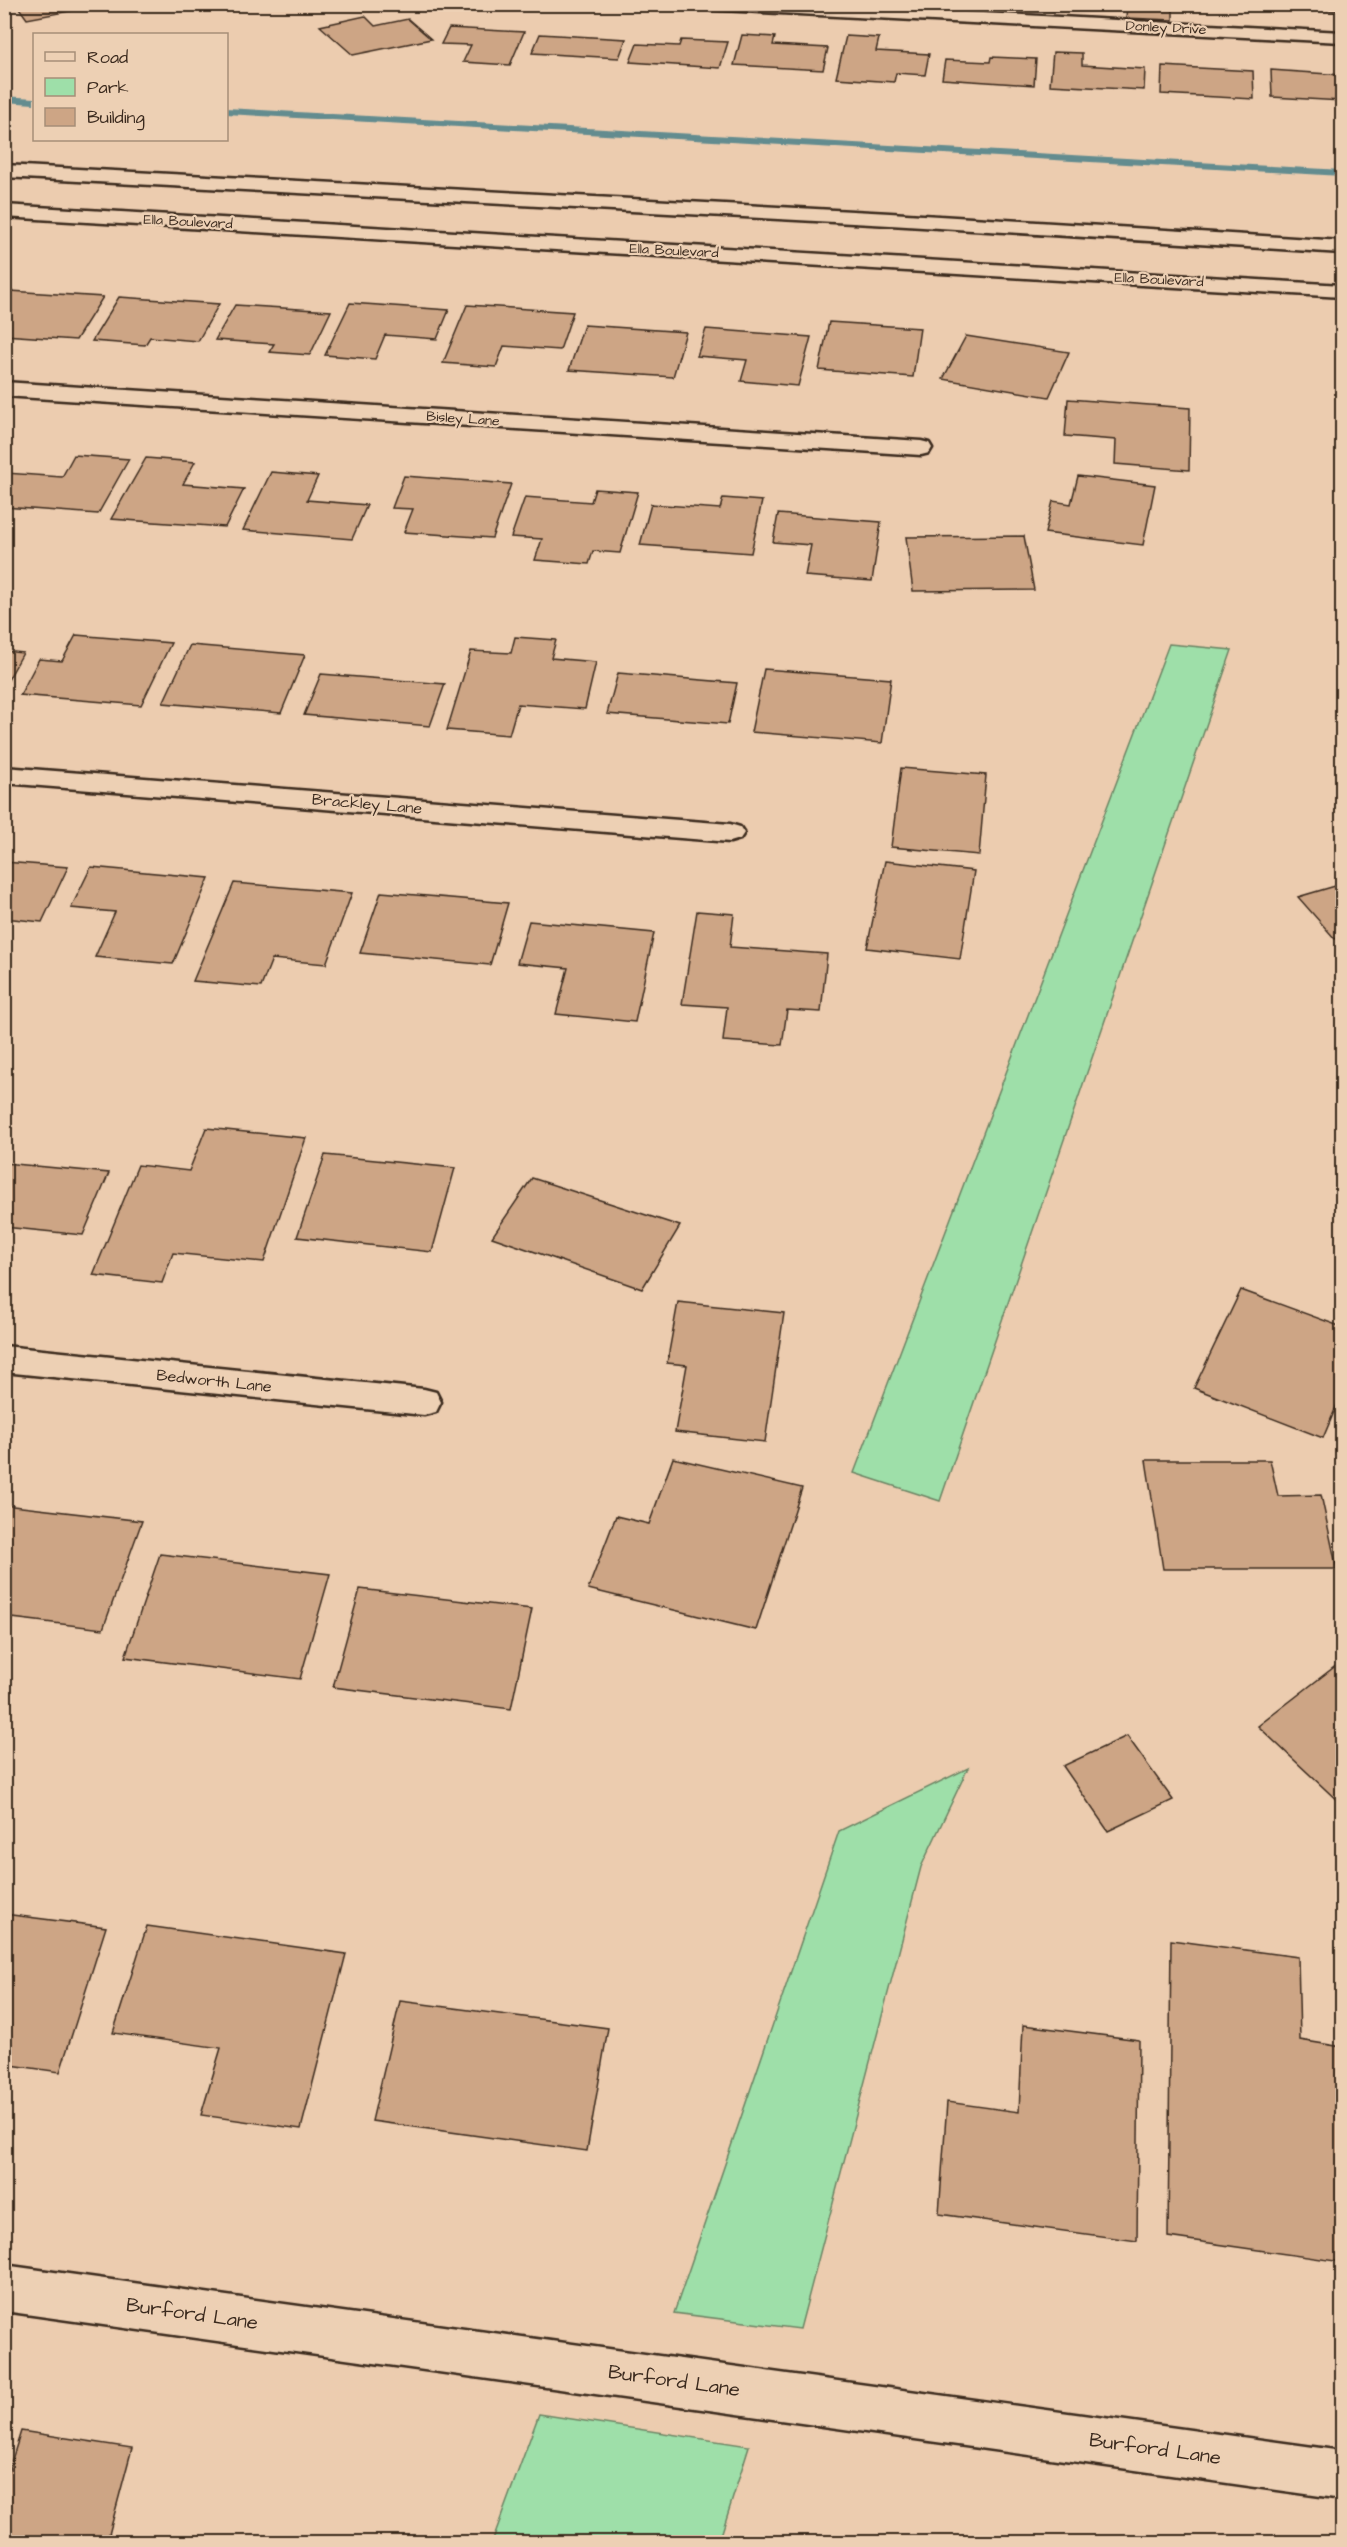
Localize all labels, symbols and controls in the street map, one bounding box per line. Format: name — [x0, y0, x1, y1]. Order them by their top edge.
street label: Donley Drive — [1125, 16, 1207, 40]
legend — [33, 33, 228, 141]
text: Road — [87, 45, 128, 70]
text: Park — [87, 75, 129, 100]
text: Building — [87, 105, 145, 131]
street label: Ella Boulevard — [143, 210, 233, 234]
street label: Ella Boulevard — [629, 239, 719, 263]
street label: Ella Boulevard — [1114, 268, 1204, 292]
street label: Bisley Lane — [426, 406, 501, 432]
street label: Brackley Lane — [311, 788, 423, 821]
street label: Bedworth Lane — [155, 1364, 273, 1398]
street label: Burford Lane — [124, 2291, 260, 2337]
street label: Burford Lane — [606, 2358, 742, 2404]
street label: Burford Lane — [1087, 2426, 1223, 2472]

